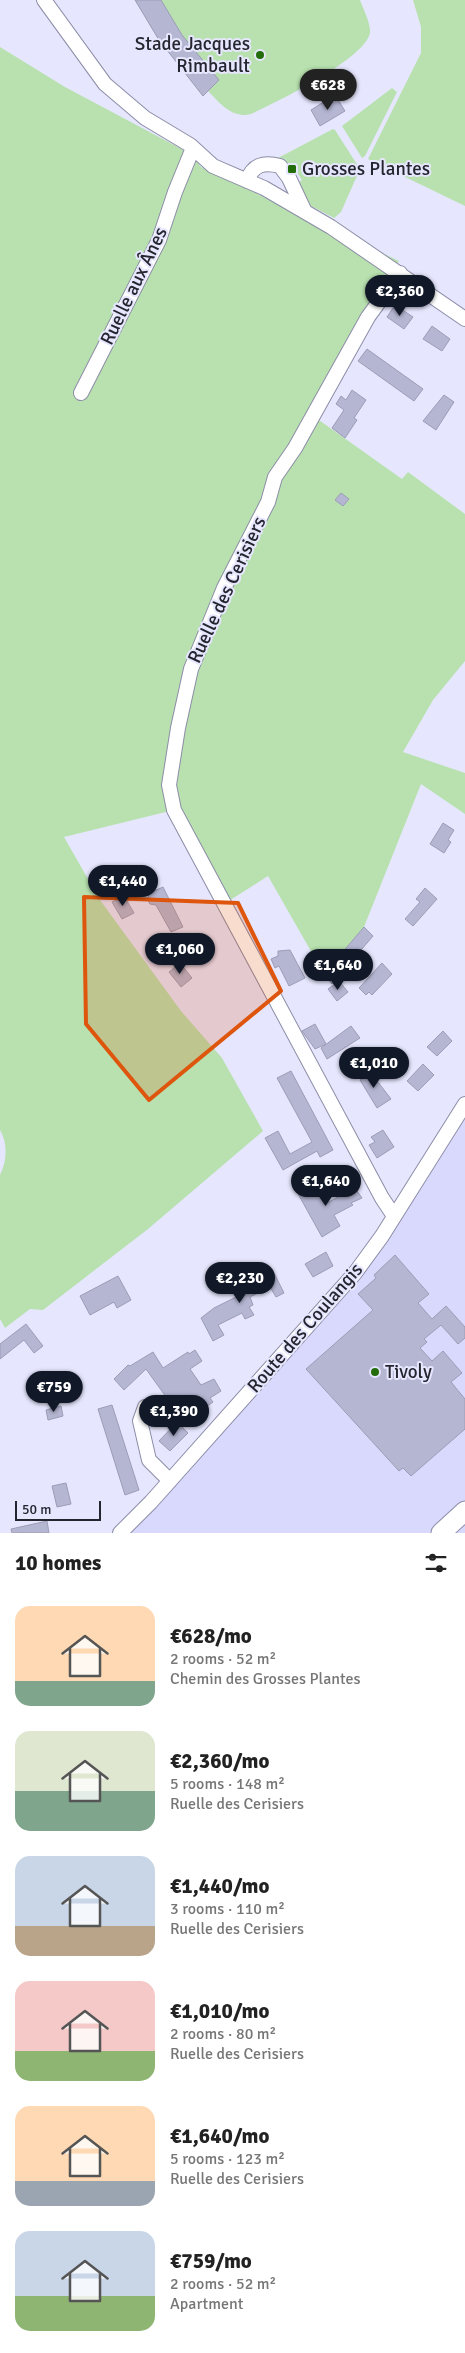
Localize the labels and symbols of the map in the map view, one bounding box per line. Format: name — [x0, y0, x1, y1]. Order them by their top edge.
place label: Stade Jacques Rimbault — [135, 32, 250, 78]
marker: Stade Jacques Rimbault — [254, 49, 266, 61]
pin: €628 — [298, 68, 358, 111]
place label: Grosses Plantes — [302, 157, 430, 181]
marker: Grosses Plantes — [286, 163, 298, 175]
street label: Ruelle aux Ânes — [95, 223, 173, 349]
pin: €2,360 — [359, 274, 441, 317]
street label: Ruelle des Cerisiers — [183, 513, 271, 667]
pin: €1,440 — [82, 864, 164, 907]
pin: €1,060 — [139, 932, 221, 975]
pin: €1,640 — [297, 948, 379, 991]
pin: €1,010 — [333, 1046, 415, 1089]
pin: €1,640 — [285, 1164, 367, 1207]
street label: Route des Coulangis — [242, 1258, 368, 1398]
pin: €2,230 — [199, 1262, 281, 1304]
place label: Tivoly — [385, 1360, 432, 1384]
marker: Tivoly — [369, 1366, 381, 1378]
pin: €759 — [24, 1370, 84, 1413]
pin: €1,390 — [133, 1394, 215, 1437]
scale bar — [15, 1498, 101, 1521]

